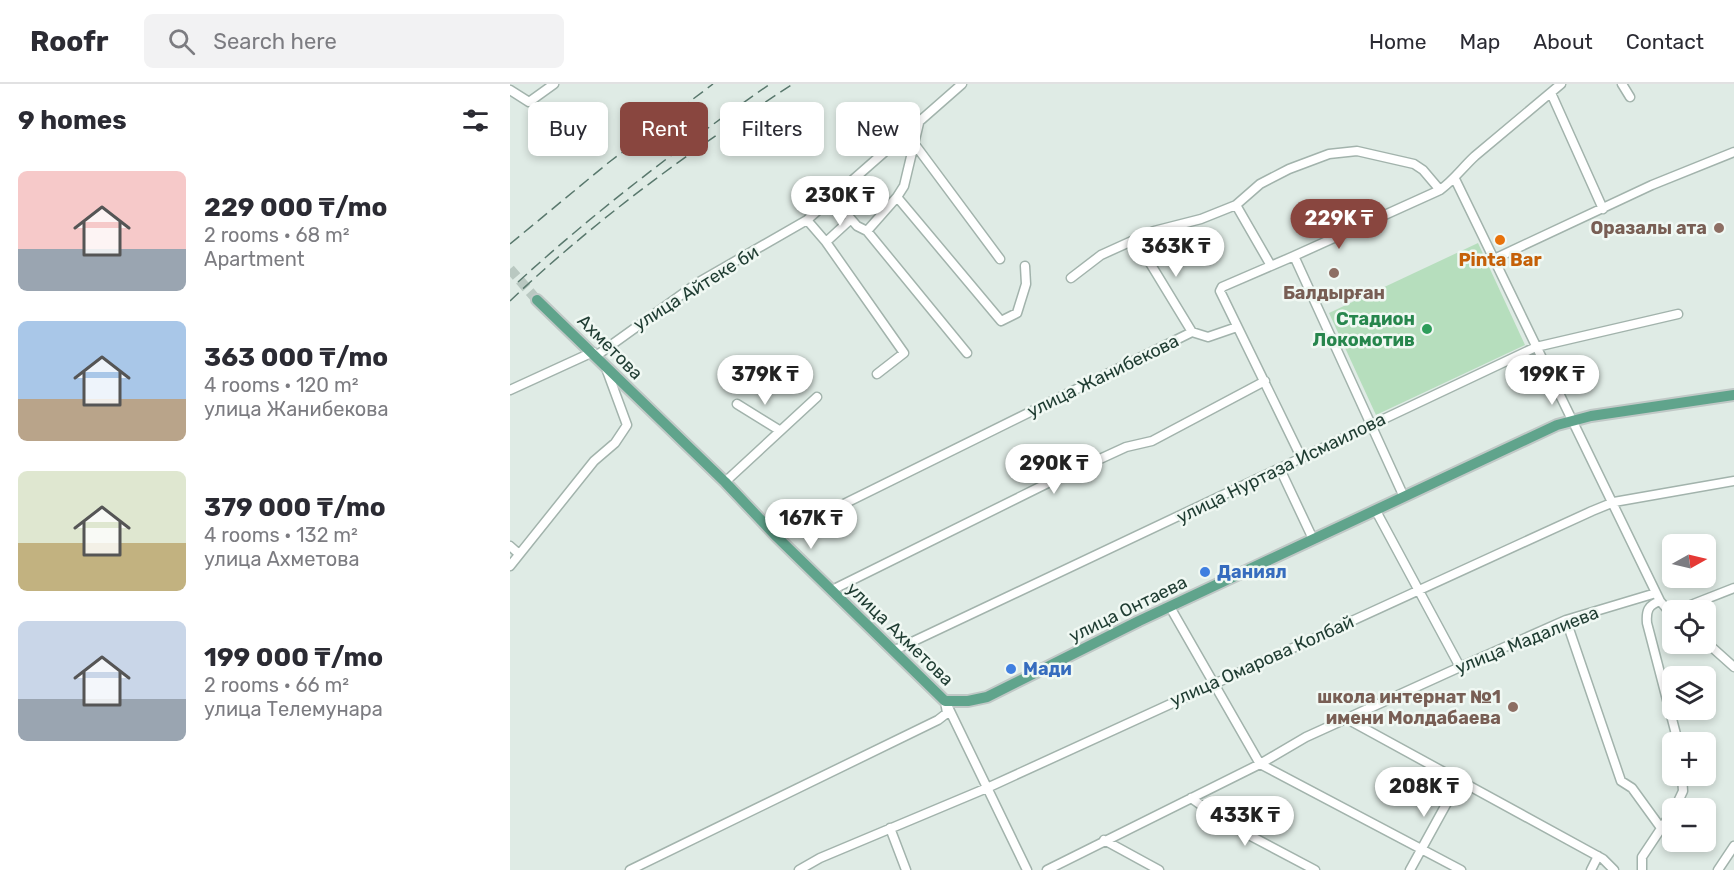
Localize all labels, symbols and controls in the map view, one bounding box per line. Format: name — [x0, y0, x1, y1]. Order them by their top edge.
search box — [144, 14, 564, 68]
text: Roofr — [30, 25, 108, 58]
icon: search — [165, 25, 198, 58]
text: Search here — [213, 28, 337, 55]
text: Home — [1369, 29, 1426, 54]
text: Map — [1459, 29, 1500, 54]
text: About — [1533, 29, 1593, 54]
text: Contact — [1626, 29, 1704, 54]
chip: Buy — [528, 102, 608, 156]
chip: Rent — [620, 102, 708, 156]
chip: Filters — [720, 102, 824, 156]
chip: New — [836, 102, 920, 156]
icon: filters — [459, 104, 492, 137]
text: 9 homes — [18, 105, 127, 136]
pin: 230K ₸ — [791, 176, 889, 227]
text: 230K ₸ — [805, 183, 875, 207]
text: 229 000 ₸/mo — [204, 192, 387, 223]
icon: home — [66, 195, 138, 267]
pin: 229K ₸ — [1290, 199, 1388, 250]
text: 229K ₸ — [1305, 206, 1373, 230]
place label: Оразалы ата — [1591, 217, 1707, 239]
marker: Оразалы ата — [1712, 221, 1726, 235]
text: 2 rooms · 68 m² — [204, 223, 350, 247]
pin: 363K ₸ — [1127, 227, 1225, 278]
marker: Pinta Bar — [1493, 233, 1507, 247]
text: 363K ₸ — [1141, 234, 1211, 258]
street label: улица Айтеке би — [629, 241, 763, 335]
text: Apartment — [204, 247, 305, 271]
place label: Pinta Bar — [1458, 249, 1542, 271]
marker: Балдырған — [1327, 266, 1341, 280]
place label: Балдырған — [1283, 282, 1385, 304]
place label: Стадион Локомотив — [1312, 308, 1415, 351]
street label: Ахметова — [573, 310, 647, 384]
marker: Стадион Локомотив — [1420, 322, 1434, 336]
street label: улица Жанибекова — [1024, 330, 1182, 422]
text: 363 000 ₸/mo — [204, 342, 388, 373]
icon: home — [66, 345, 138, 417]
pin: 379K ₸ — [716, 355, 814, 406]
pin: 199K ₸ — [1503, 355, 1601, 406]
text: 379K ₸ — [731, 362, 799, 386]
text: 199K ₸ — [1519, 362, 1585, 386]
text: 4 rooms · 120 m² — [204, 373, 359, 397]
text: улица Жанибекова — [204, 397, 388, 421]
street label: улица Нуртаза Исмаилова — [1173, 408, 1389, 528]
pin: 290K ₸ — [1005, 444, 1103, 495]
text: 290K ₸ — [1019, 451, 1089, 475]
text: 379 000 ₸/mo — [204, 492, 386, 523]
icon: home — [66, 495, 138, 567]
pin: 167K ₸ — [762, 499, 860, 550]
text: 167K ₸ — [779, 506, 843, 530]
text: 4 rooms · 132 m² — [204, 523, 358, 547]
north arrow — [1662, 534, 1716, 588]
map controls — [1662, 534, 1716, 852]
text: улица Ахметова — [204, 547, 359, 571]
place label: Даниял — [1217, 561, 1287, 583]
marker: Даниял — [1198, 565, 1212, 579]
street label: улица Онтаева — [1065, 571, 1191, 647]
street label: улица Ахметова — [842, 577, 958, 691]
button: locate — [1662, 600, 1716, 654]
street label: улица Мадалиева — [1452, 601, 1602, 679]
street label: улица Омарова Колбай — [1167, 610, 1357, 712]
text: 199 000 ₸/mo — [204, 642, 383, 673]
icon: home — [66, 645, 138, 717]
place label: Мади — [1023, 658, 1072, 680]
marker: Мади — [1004, 662, 1018, 676]
button: layers — [1662, 666, 1716, 720]
text: 2 rooms · 66 m² — [204, 673, 349, 697]
place label: школа интернат №1 имени Молдабаева — [1317, 686, 1501, 729]
text: улица Телемунара — [204, 697, 383, 721]
marker: школа интернат №1 имени Молдабаева — [1506, 700, 1520, 714]
button: + — [1662, 732, 1716, 786]
pin: 208K ₸ — [1375, 767, 1473, 818]
text: 208K ₸ — [1389, 774, 1459, 798]
pin: 433K ₸ — [1196, 796, 1294, 847]
button: − — [1662, 798, 1716, 852]
text: 433K ₸ — [1210, 803, 1280, 827]

